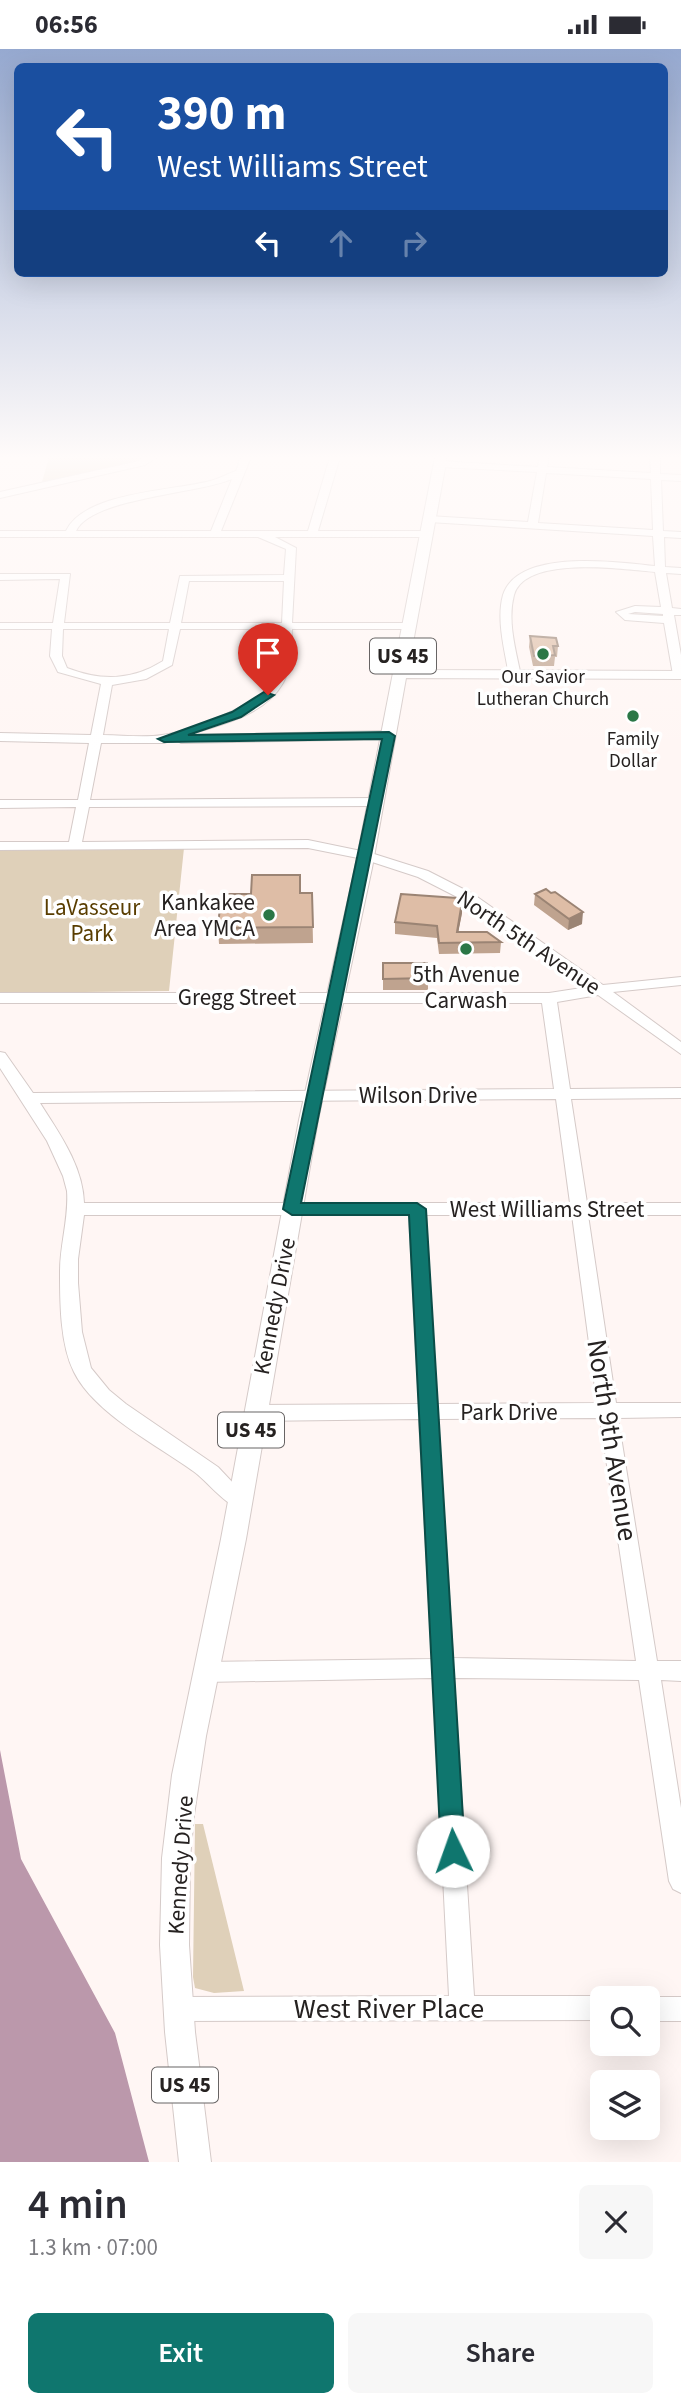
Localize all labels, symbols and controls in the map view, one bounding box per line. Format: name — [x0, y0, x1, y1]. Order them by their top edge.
text: 06:56 — [35, 6, 98, 43]
text: 390 m — [157, 79, 286, 149]
icon: left — [42, 91, 133, 182]
text: West Williams Street — [157, 144, 428, 190]
icon: left — [249, 224, 287, 262]
icon: ahead — [322, 224, 360, 262]
icon: right — [395, 224, 433, 262]
pin — [238, 623, 298, 695]
icon: arrive — [249, 634, 287, 672]
road number: US 45 — [370, 639, 436, 673]
marker: Our Savior Lutheran Church — [535, 646, 551, 662]
place label: Our Savior Lutheran Church — [477, 664, 609, 713]
marker: Family Dollar — [625, 708, 641, 724]
place label: Family Dollar — [607, 726, 659, 775]
street label: North 5th Avenue — [450, 882, 607, 1003]
place label: Kankakee Area YMCA — [154, 886, 255, 945]
park label: LaVasseur Park — [44, 891, 141, 950]
marker: Kankakee Area YMCA — [261, 907, 277, 923]
marker: 5th Avenue Carwash — [458, 941, 474, 957]
place label: 5th Avenue Carwash — [412, 958, 520, 1017]
street label: Gregg Street — [178, 981, 296, 1014]
street label: Wilson Drive — [359, 1079, 477, 1112]
street label: West Williams Street — [450, 1193, 645, 1226]
street label: Kennedy Drive — [245, 1235, 304, 1378]
street label: North 9th Avenue — [576, 1336, 648, 1544]
street label: Park Drive — [460, 1396, 558, 1429]
road number: US 45 — [218, 1413, 284, 1447]
street label: Kennedy Drive — [159, 1795, 202, 1936]
position arrow — [416, 1814, 490, 1888]
map controls — [590, 1986, 660, 2140]
button: search — [590, 1986, 660, 2056]
street label: West River Place — [294, 1989, 484, 2029]
road number: US 45 — [152, 2067, 218, 2103]
button: layers — [590, 2070, 660, 2140]
text: 4 min — [28, 2175, 128, 2235]
button: close — [579, 2185, 653, 2259]
text: 1.3 km · 07:00 — [28, 2231, 158, 2264]
button: Exit — [28, 2313, 334, 2393]
button: Share — [348, 2313, 653, 2393]

